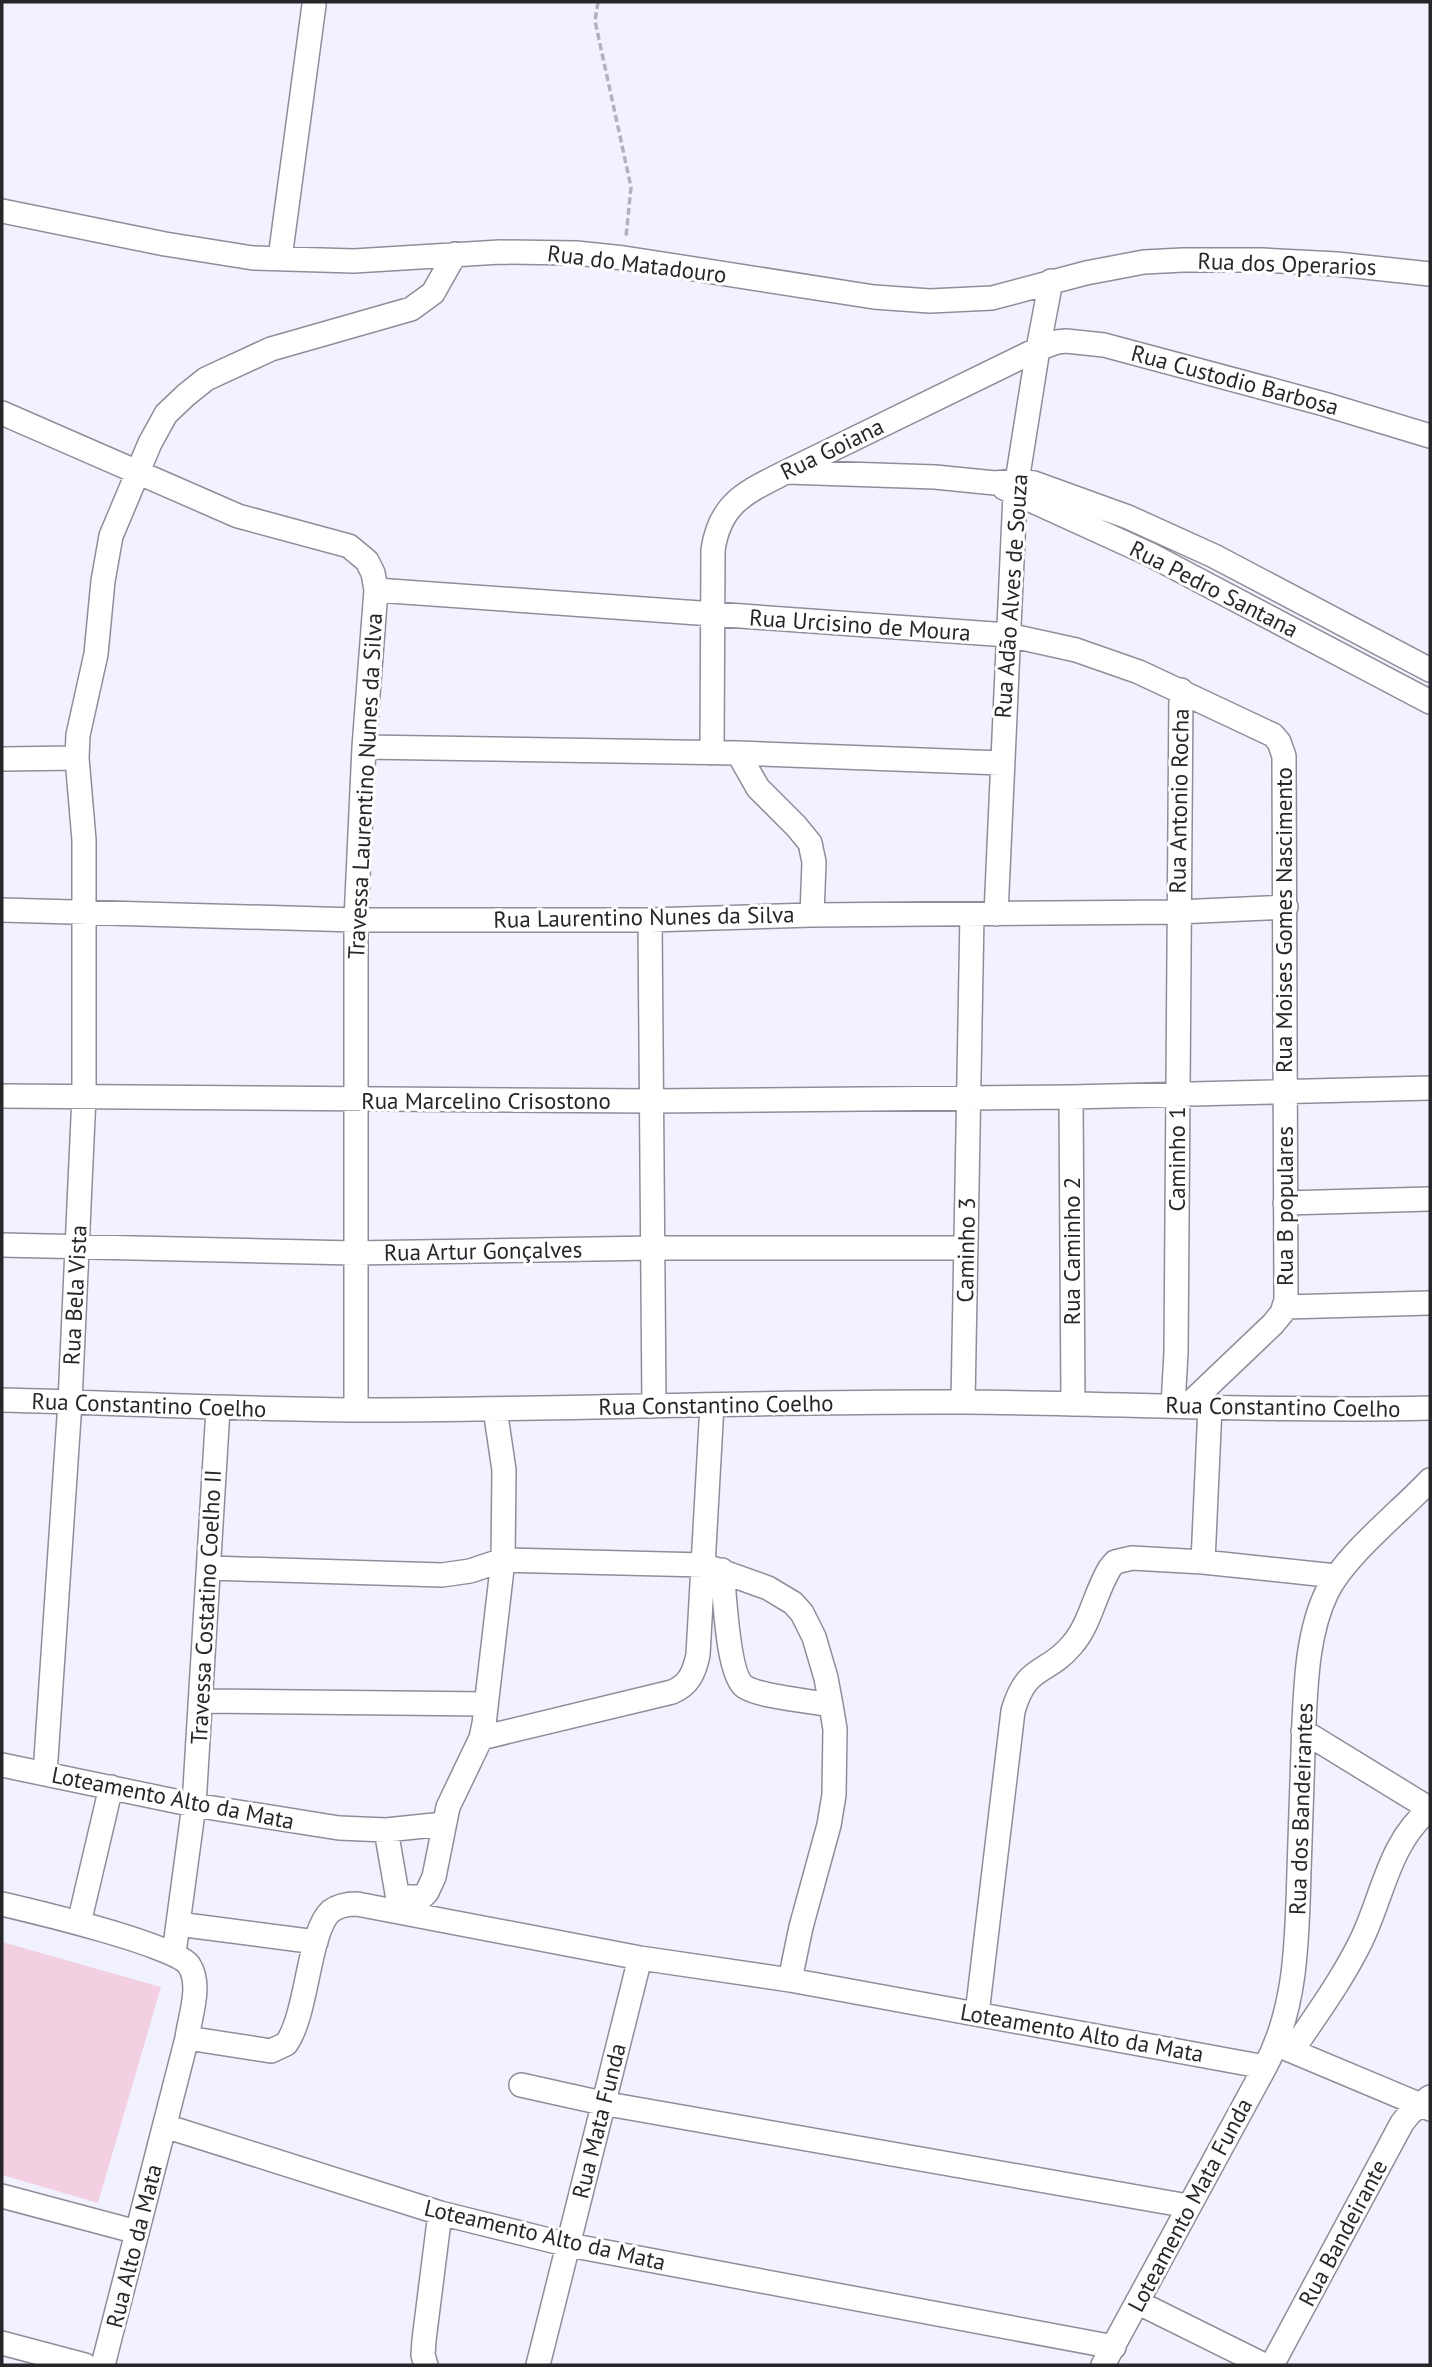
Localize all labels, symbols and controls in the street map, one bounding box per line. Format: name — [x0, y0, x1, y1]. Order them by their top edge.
street label: Rua do Matadouro — [546, 238, 728, 289]
street label: Rua dos Operarios — [1197, 246, 1377, 281]
street label: Rua Custodio Barbosa — [1128, 338, 1342, 421]
street label: Rua Goiana — [775, 411, 888, 486]
street label: Rua Adão Alves de Souza — [987, 473, 1034, 719]
street label: Rua Pedro Santana — [1125, 534, 1303, 644]
street label: Rua Urcisino de Moura — [748, 602, 972, 647]
street label: Travessa Laurentino Nunes da Silva — [341, 612, 388, 960]
street label: Rua Antonio Rocha — [1162, 708, 1195, 894]
street label: Rua Moises Gomes Nascimento — [1269, 767, 1298, 1073]
street label: Rua Laurentino Nunes da Silva — [493, 899, 795, 934]
street label: Rua Marcelino Crisostono — [361, 1086, 611, 1115]
street label: Caminho 1 — [1162, 1106, 1191, 1212]
street label: Rua B populares — [1270, 1126, 1299, 1286]
street label: Rua Caminho 2 — [1057, 1177, 1086, 1325]
street label: Caminho 3 — [950, 1197, 981, 1303]
street label: Rua Bela Vista — [56, 1224, 93, 1366]
street label: Rua Artur Gonçalves — [384, 1234, 582, 1267]
street label: Rua Constantino Coelho — [31, 1386, 267, 1423]
street label: Rua Constantino Coelho — [598, 1388, 834, 1421]
street label: Rua Constantino Coelho — [1165, 1390, 1401, 1423]
street label: Travessa Costatino Coelho II — [184, 1469, 227, 1745]
street label: Rua dos Bandeirantes — [1282, 1702, 1319, 1916]
street label: Loteamento Alto da Mata — [49, 1760, 297, 1835]
street label: Loteamento Alto da Mata — [958, 1997, 1206, 2068]
street label: Rua Mata Funda — [565, 2040, 632, 2202]
street label: Loteamento Mata Funda — [1121, 2093, 1258, 2317]
street label: Rua Bandeirante — [1292, 2154, 1393, 2311]
street label: Rua Alto da Mata — [99, 2161, 168, 2331]
street label: Loteamento Alto da Mata — [422, 2193, 669, 2276]

